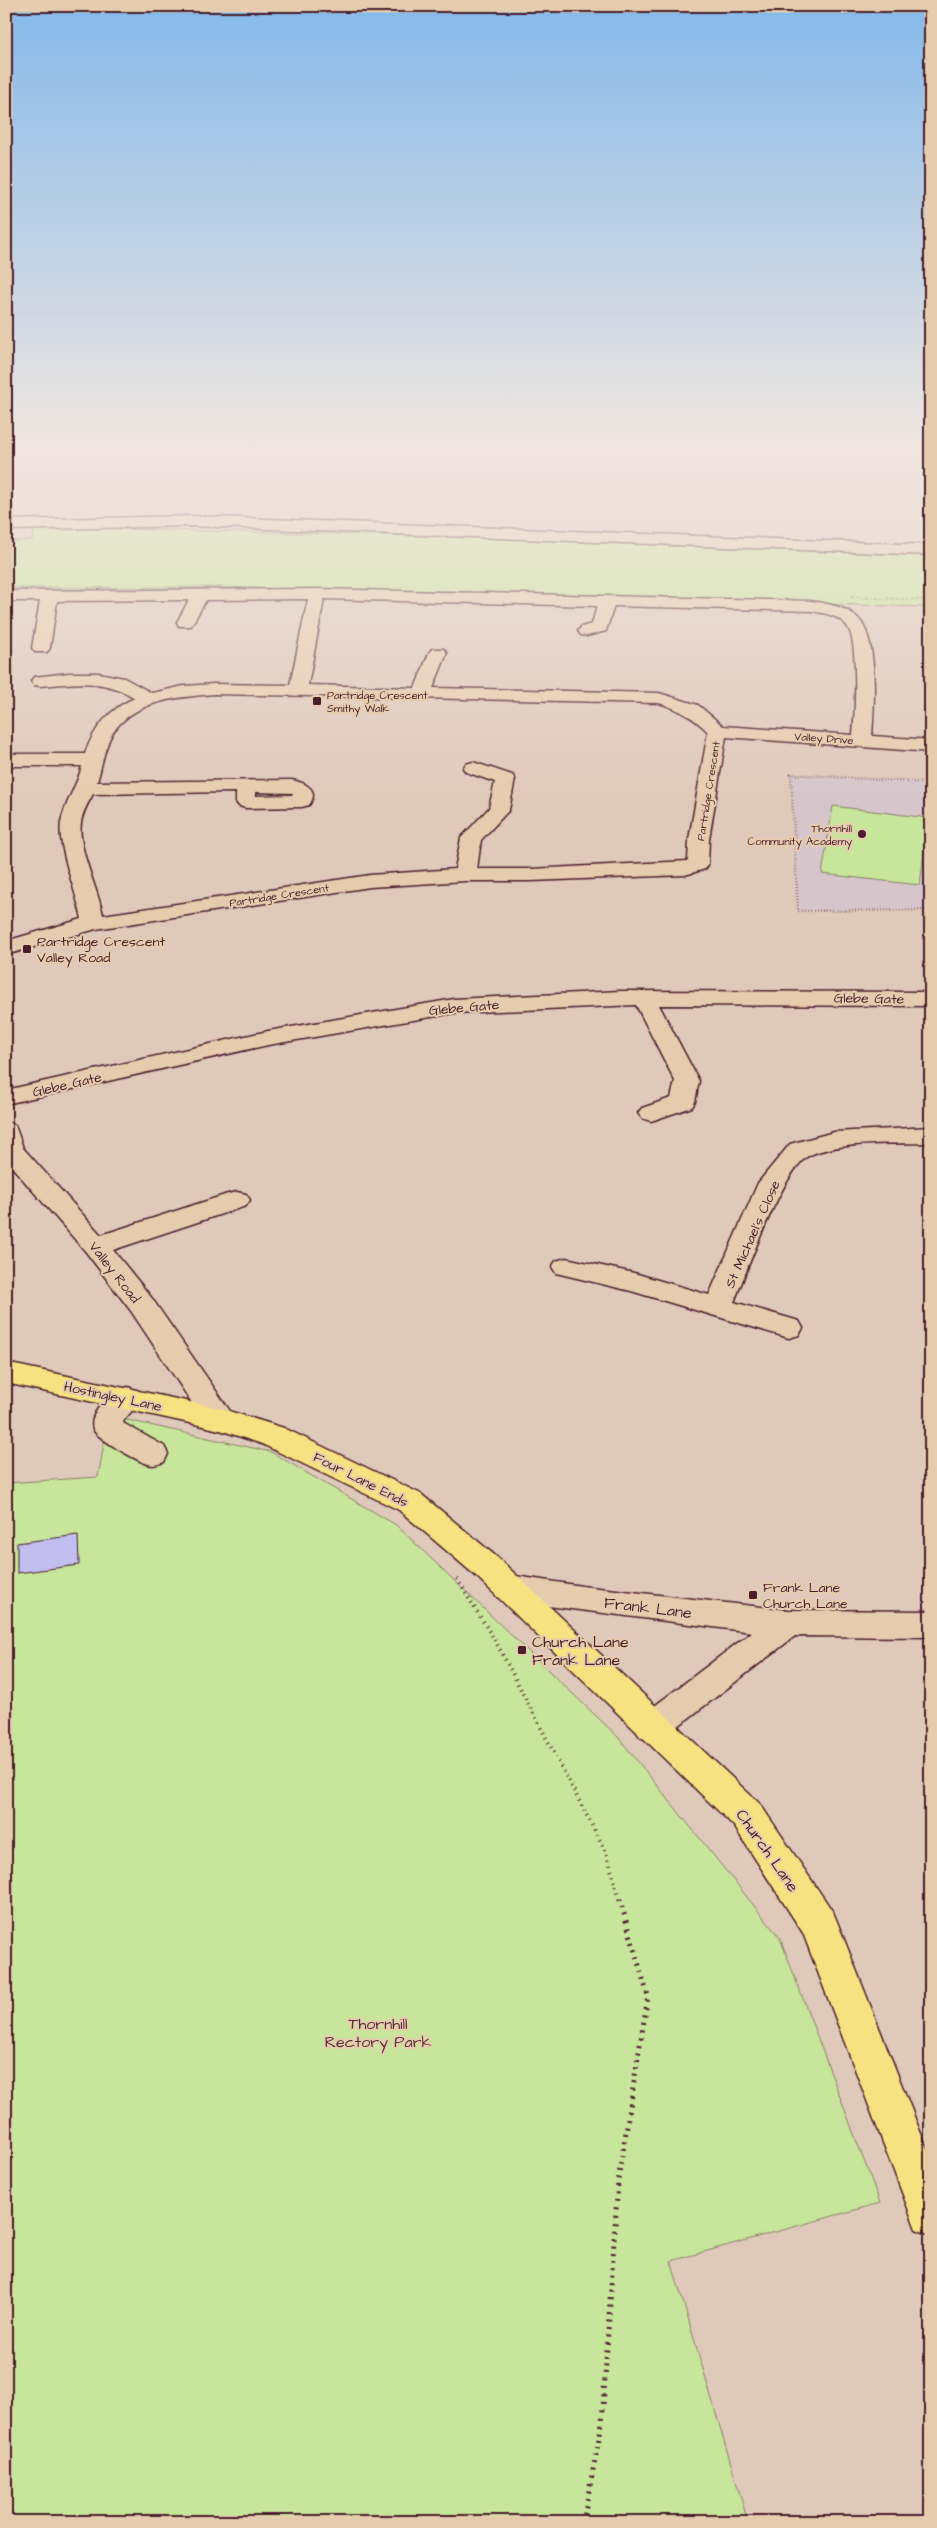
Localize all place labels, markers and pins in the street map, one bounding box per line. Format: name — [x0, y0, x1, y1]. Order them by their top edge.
place label: Partridge Crescent Smithy Walk — [327, 688, 428, 717]
marker: Partridge Crescent Smithy Walk — [311, 695, 323, 707]
place label: Thornhill Community Academy — [747, 821, 852, 850]
marker: Thornhill Community Academy — [856, 828, 868, 840]
place label: Partridge Crescent Valley Road — [37, 932, 166, 968]
marker: Partridge Crescent Valley Road — [21, 943, 33, 955]
place label: Frank Lane Church Lane — [763, 1578, 848, 1614]
marker: Frank Lane Church Lane — [747, 1589, 759, 1601]
place label: Church Lane Frank Lane — [532, 1631, 629, 1671]
marker: Church Lane Frank Lane — [516, 1644, 528, 1656]

